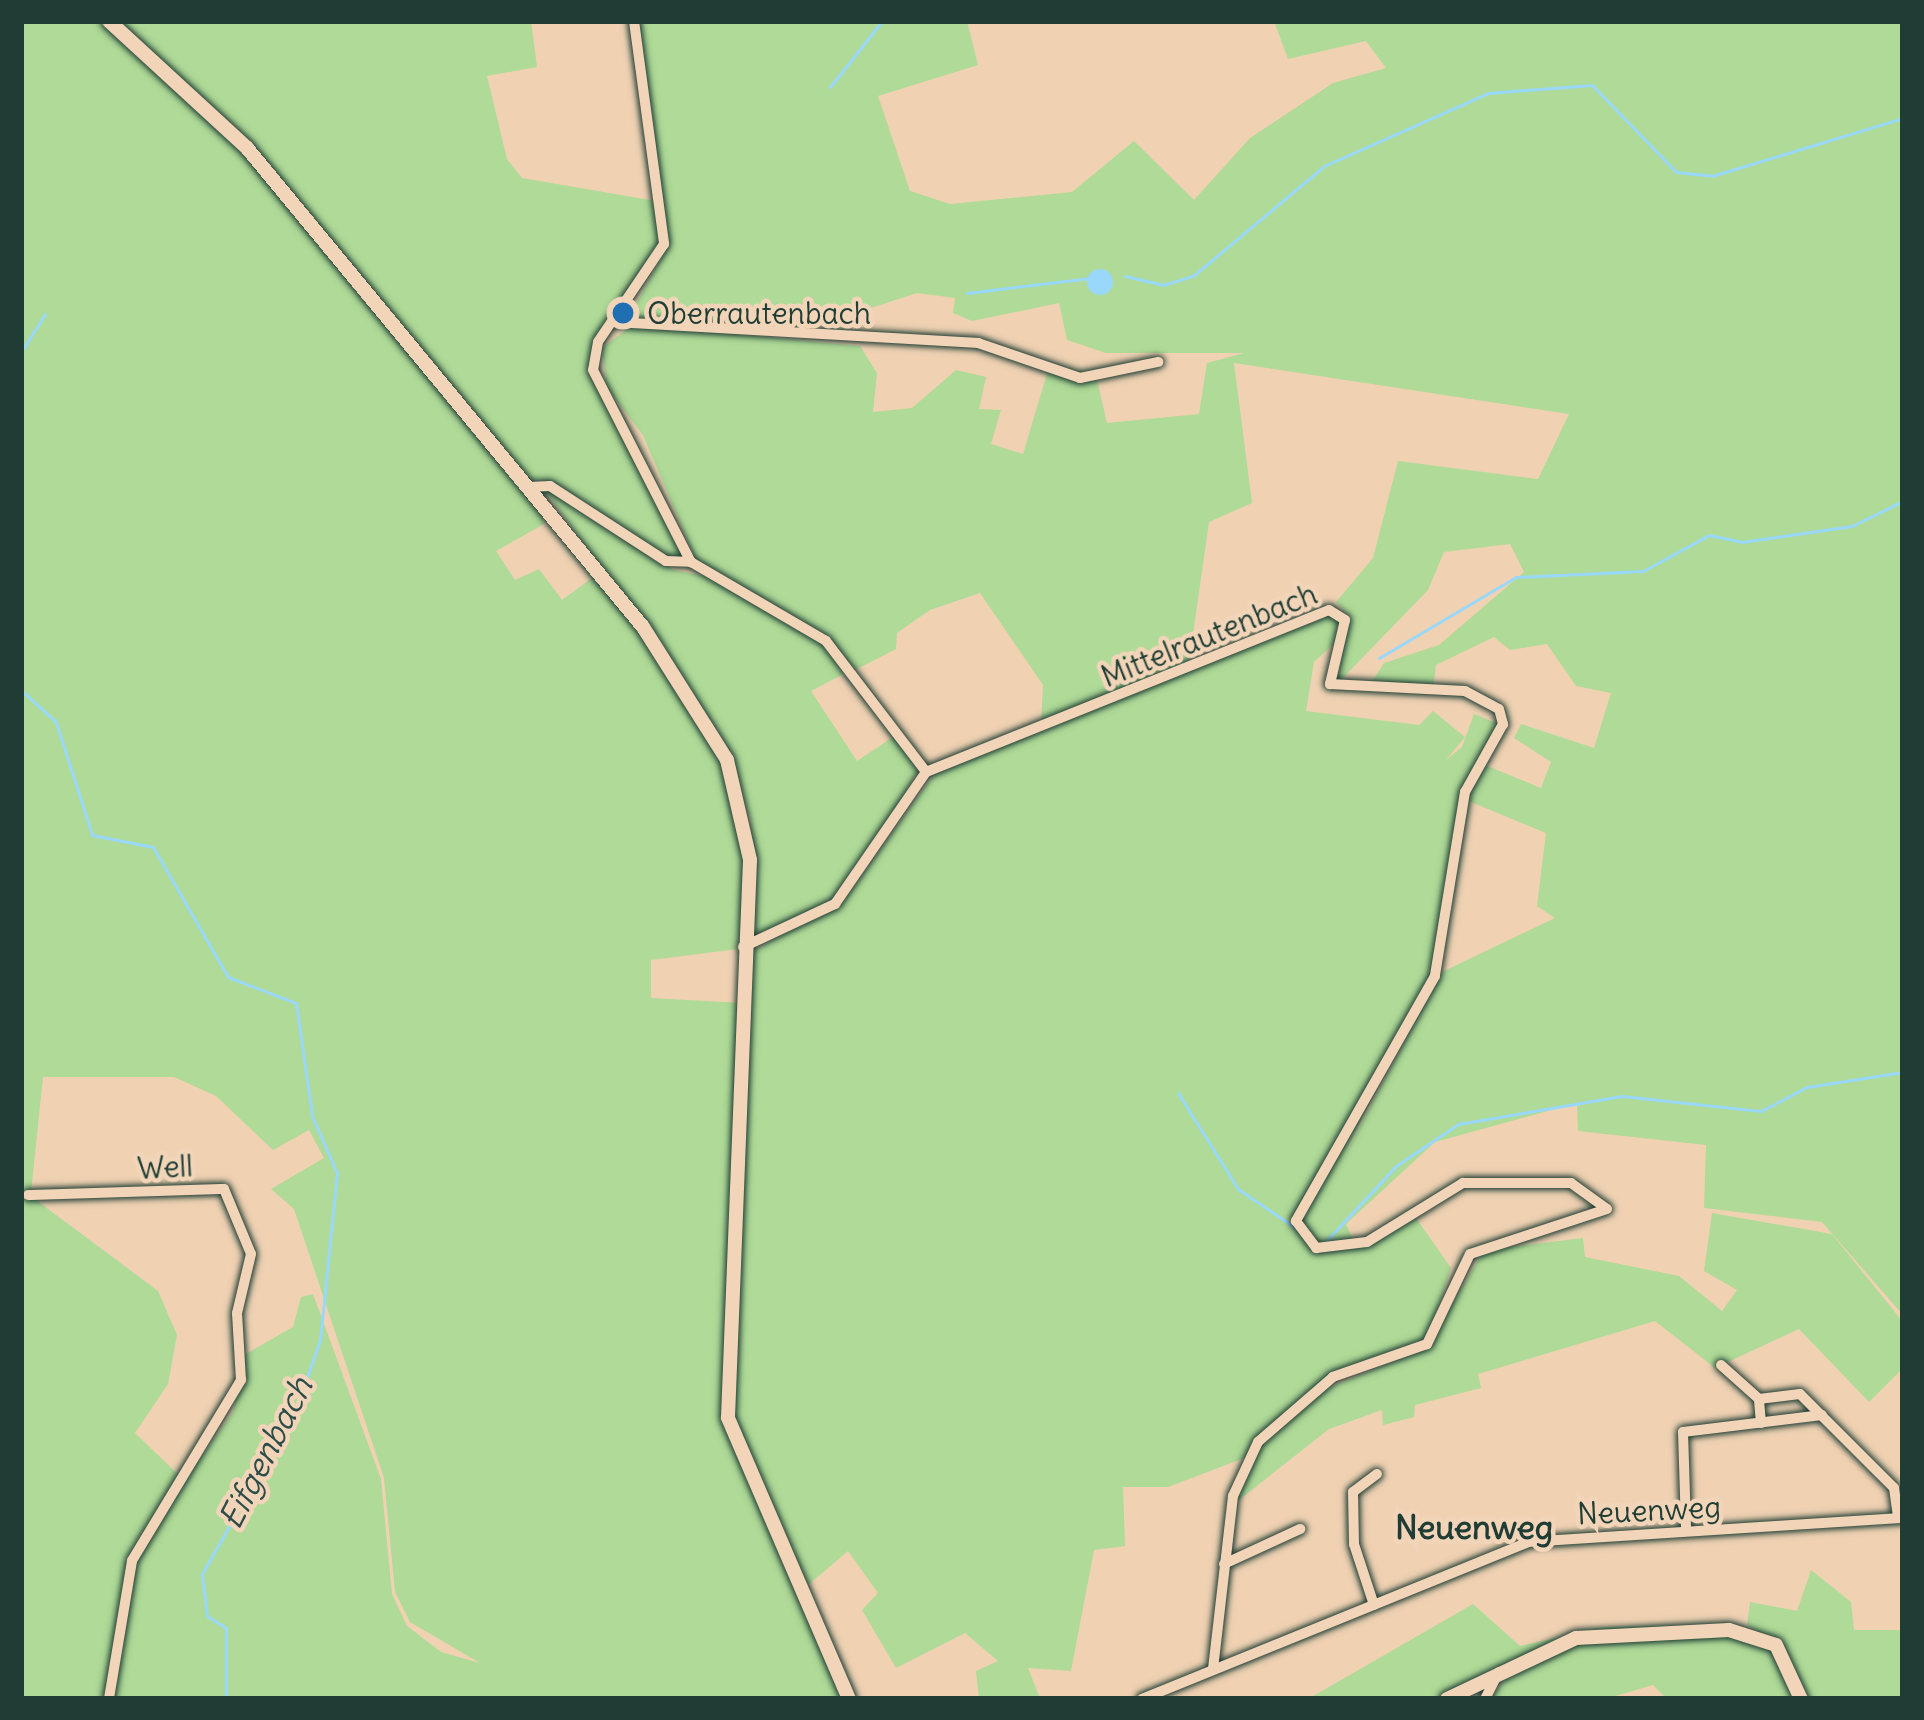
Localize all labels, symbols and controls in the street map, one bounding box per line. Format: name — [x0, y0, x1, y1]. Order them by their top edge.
place label: Oberrautenbach — [647, 295, 871, 331]
marker: Oberrautenbach — [610, 300, 636, 326]
street label: Mittelrautenbach — [1096, 575, 1322, 695]
street label: Well — [136, 1148, 194, 1186]
water label: Eifgenbach — [211, 1370, 321, 1536]
street label: Neuenweg — [1576, 1488, 1722, 1532]
district label: Neuenweg — [1395, 1508, 1553, 1548]

